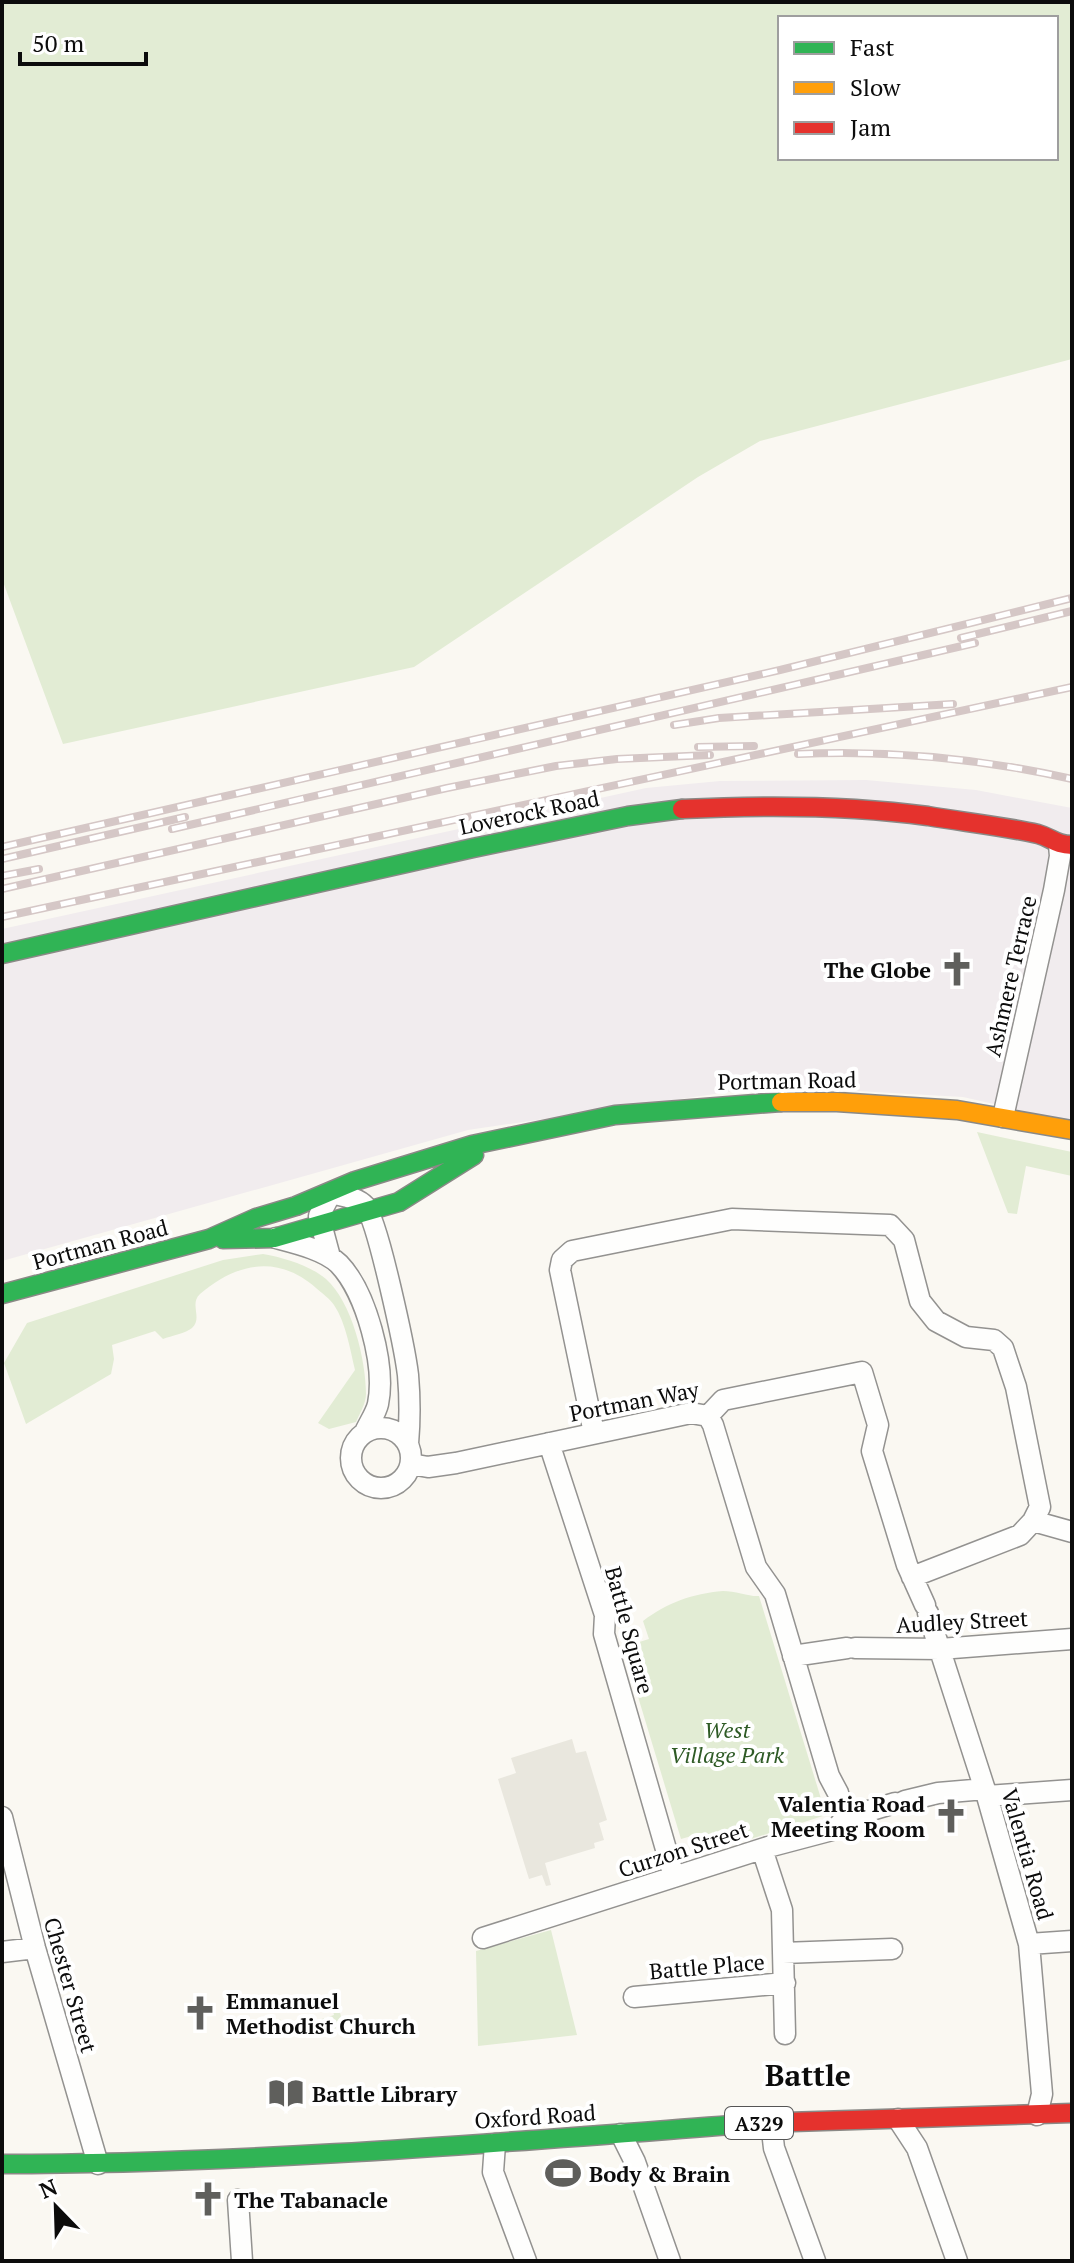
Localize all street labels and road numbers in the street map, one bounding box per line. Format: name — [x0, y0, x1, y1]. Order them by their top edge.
street label: Loverock Road — [456, 783, 602, 841]
street label: Ashmere Terrace — [977, 893, 1043, 1059]
street label: Portman Road — [717, 1064, 857, 1096]
street label: Portman Road — [29, 1212, 171, 1276]
street label: Portman Way — [567, 1374, 702, 1428]
street label: Battle Square — [599, 1563, 661, 1697]
street label: Audley Street — [895, 1603, 1029, 1639]
street label: Valentia Road — [995, 1785, 1061, 1923]
street label: Curzon Street — [614, 1814, 752, 1884]
street label: Chester Street — [38, 1914, 104, 2056]
street label: Battle Place — [648, 1947, 766, 1985]
street label: Oxford Road — [473, 2097, 597, 2135]
road number: A329 — [725, 2107, 793, 2139]

